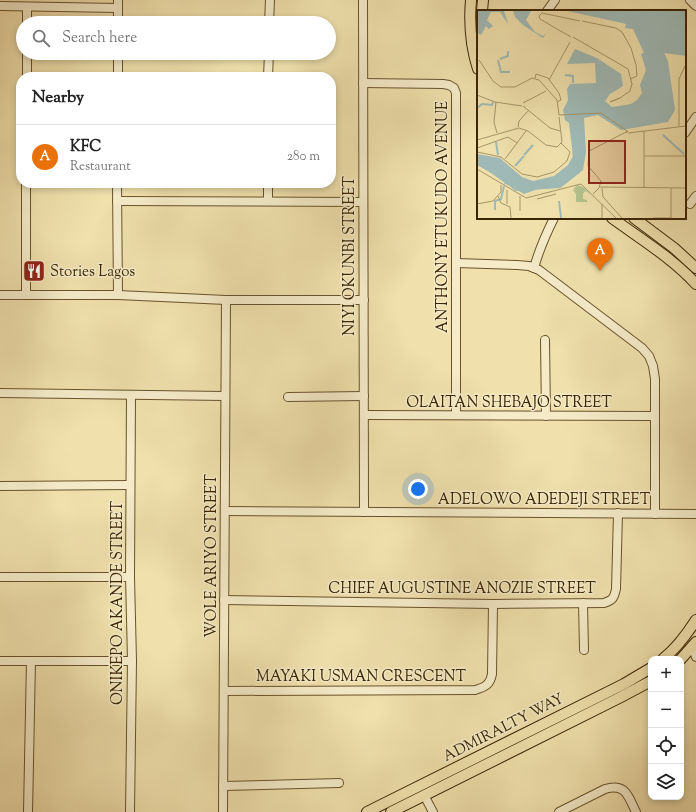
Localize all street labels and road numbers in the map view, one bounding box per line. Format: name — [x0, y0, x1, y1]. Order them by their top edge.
street label: ANTHONY ETUKUDO AVENUE — [433, 101, 454, 333]
street label: NIYI OKUNBI STREET — [340, 176, 361, 336]
street label: OLAITAN SHEBAJO STREET — [406, 393, 612, 414]
street label: WOLE ARIYO STREET — [202, 474, 223, 638]
street label: ADELOWO ADEDEJI STREET — [438, 490, 651, 511]
street label: ONIKEPO AKANDE STREET — [108, 501, 129, 705]
street label: CHIEF AUGUSTINE ANOZIE STREET — [328, 579, 596, 600]
street label: MAYAKI USMAN CRESCENT — [256, 667, 467, 688]
street label: ADMIRALTY WAY — [440, 689, 568, 768]

